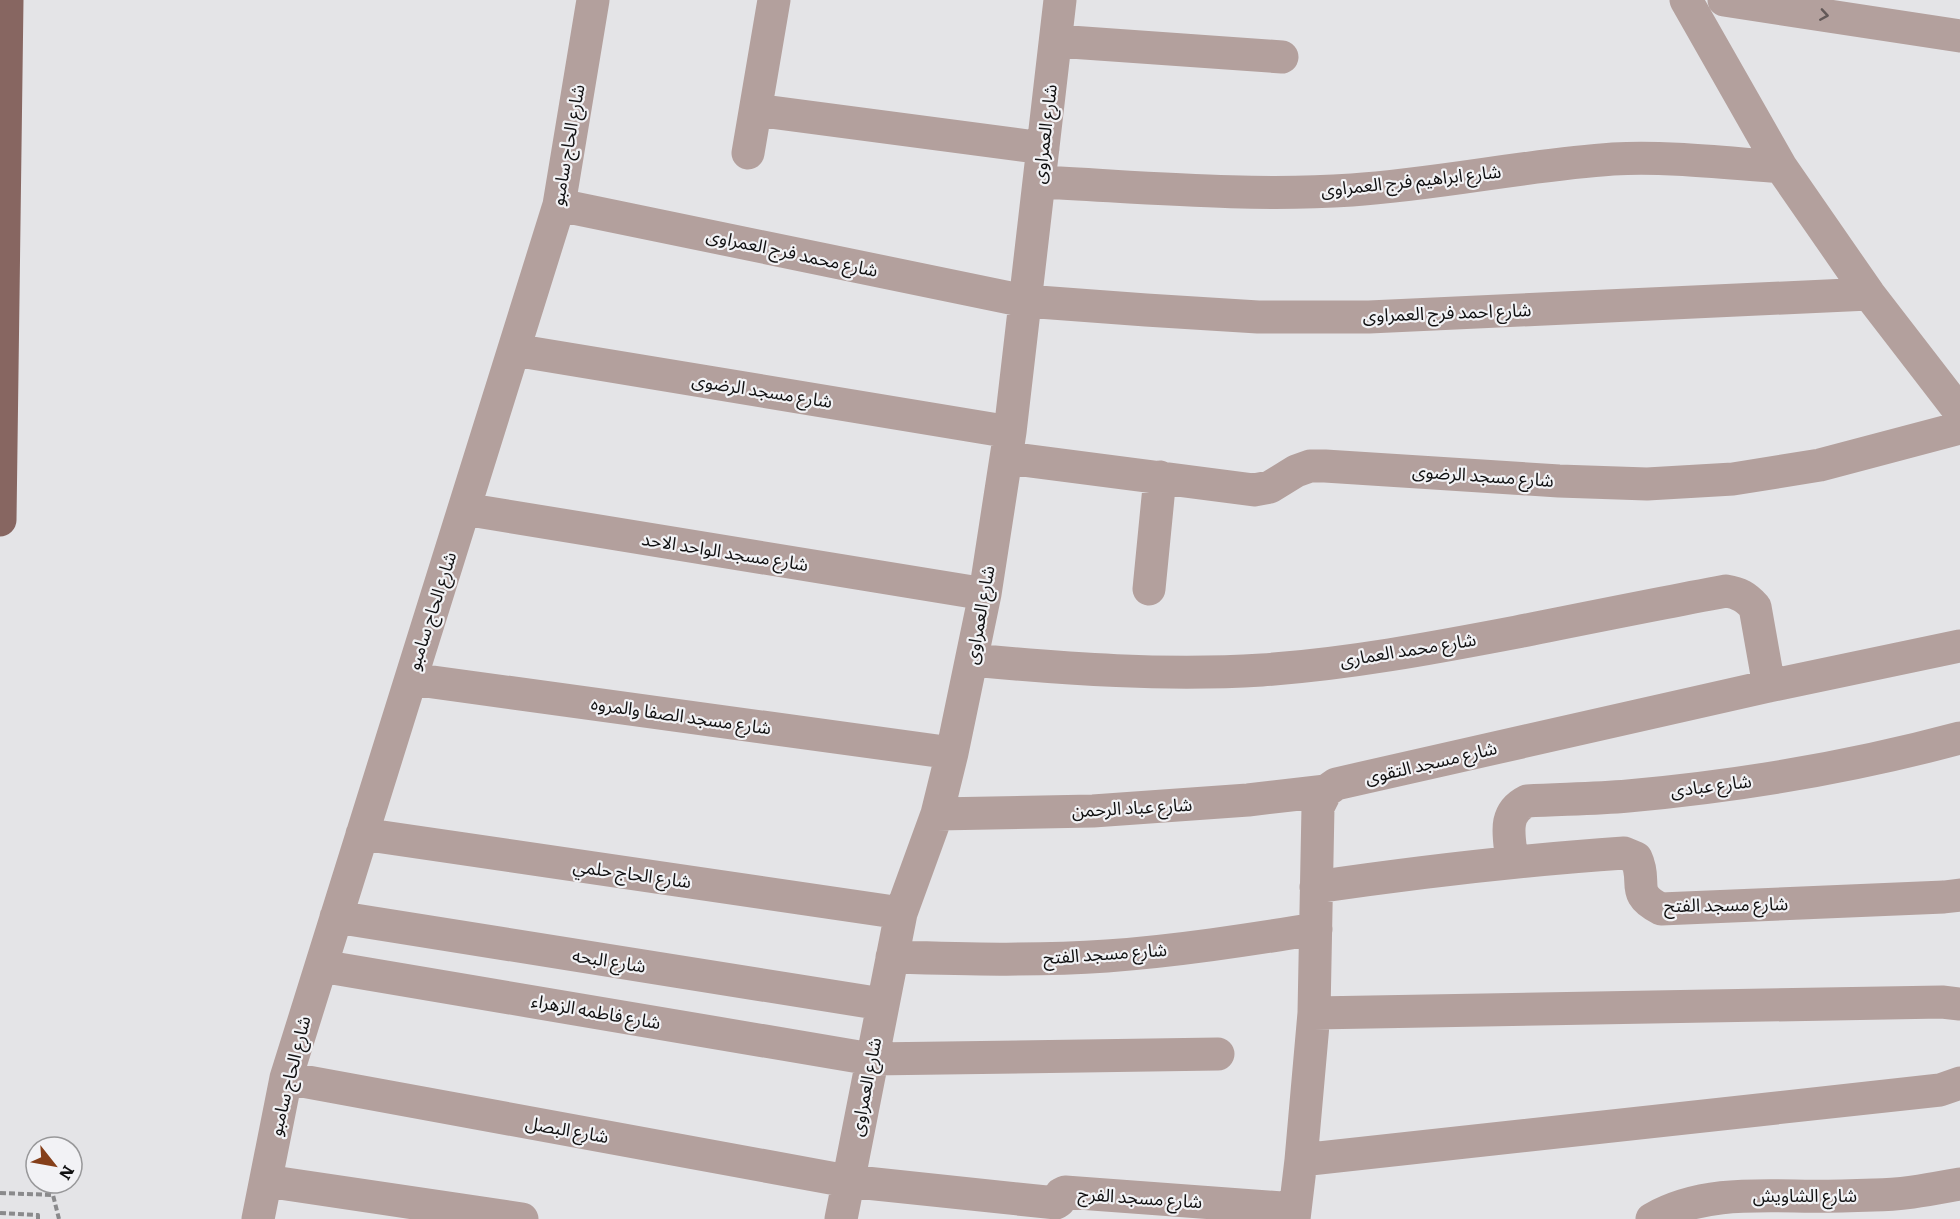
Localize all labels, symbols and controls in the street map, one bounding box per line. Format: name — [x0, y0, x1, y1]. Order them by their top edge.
one-way arrow — [1818, 8, 1828, 21]
street label: شارع الحاج سامبو — [543, 82, 592, 208]
street label: شارع العمراوى — [1024, 82, 1065, 185]
street label: شارع ابراهيم فرج العمراوى — [1319, 157, 1503, 204]
street label: شارع محمد فرج العمراوى — [704, 220, 881, 285]
street label: شارع احمد فرج العمراوى — [1362, 295, 1532, 330]
street label: شارع مسجد الرضوى — [690, 365, 835, 416]
street label: شارع مسجد الرضوى — [1411, 456, 1555, 495]
street label: شارع مسجد الواحد الاحد — [640, 524, 811, 579]
street label: شارع الحاج سامبو — [399, 548, 464, 674]
street label: شارع العمراوى — [957, 563, 1002, 667]
street label: شارع محمد العمارى — [1338, 624, 1478, 675]
street label: شارع مسجد الصفا والمروه — [589, 688, 773, 743]
street label: شارع مسجد التقوى — [1362, 733, 1500, 792]
street label: شارع عبادى — [1669, 766, 1753, 805]
street label: شارع عباد الرحمن — [1071, 790, 1193, 825]
street label: شارع الحاج حلمي — [571, 851, 693, 896]
street label: شارع مسجد الفتح — [1664, 889, 1788, 920]
street label: شارع مسجد الفتح — [1042, 935, 1168, 972]
street label: شارع البحه — [570, 940, 648, 981]
street label: شارع فاطمه الزهراء — [529, 986, 663, 1037]
street label: شارع الحاج سامبو — [261, 1013, 318, 1139]
street label: شارع العمراوى — [842, 1035, 889, 1139]
street label: شارع البصل — [523, 1108, 611, 1151]
north arrow — [24, 1135, 84, 1195]
text: N — [54, 1161, 81, 1185]
street label: شارع مسجد الفرج — [1077, 1179, 1203, 1216]
street label: شارع الشاويش — [1753, 1181, 1857, 1210]

